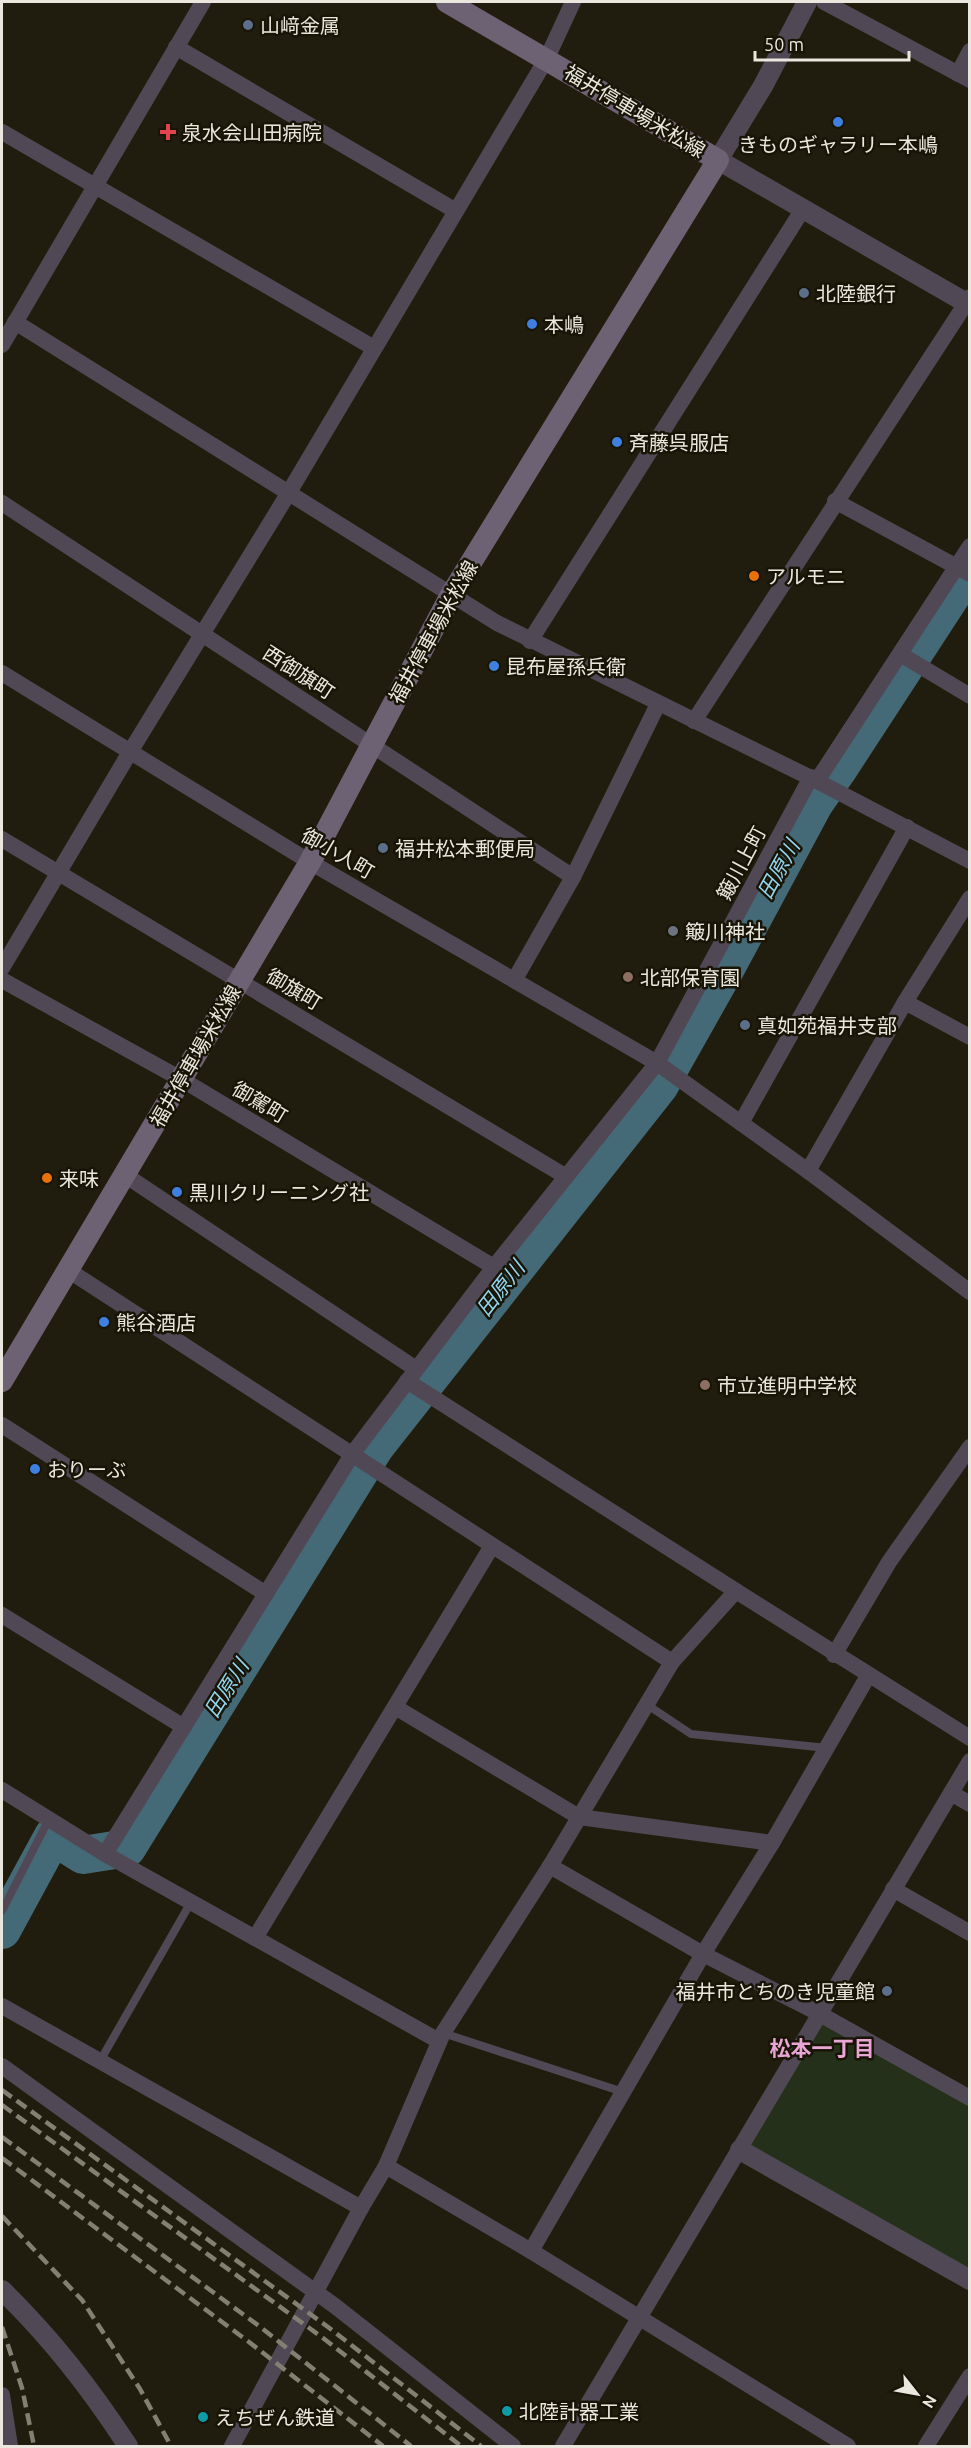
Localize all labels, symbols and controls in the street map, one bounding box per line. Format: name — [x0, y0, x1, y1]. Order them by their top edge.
place label: 山﨑金属 — [260, 14, 340, 37]
marker: 山﨑金属 — [241, 18, 255, 32]
scale bar — [755, 24, 910, 62]
text: 50 m — [764, 34, 804, 54]
street label: 福井停車場米松線 — [561, 60, 709, 162]
marker: きものギャラリー本嶋 — [831, 115, 845, 129]
place label: 泉水会山田病院 — [182, 121, 322, 144]
marker: 泉水会山田病院 — [159, 123, 177, 141]
place label: きものギャラリー本嶋 — [738, 133, 938, 156]
place label: 北陸銀行 — [816, 282, 896, 305]
marker: 北陸銀行 — [797, 286, 811, 300]
place label: 本嶋 — [544, 313, 584, 336]
marker: 本嶋 — [525, 317, 539, 331]
place label: 斉藤呉服店 — [629, 431, 729, 454]
marker: 斉藤呉服店 — [610, 435, 624, 449]
street label: 福井停車場米松線 — [384, 556, 482, 708]
place label: アルモニ — [766, 565, 846, 588]
marker: アルモニ — [747, 569, 761, 583]
street label: 西御旗町 — [259, 641, 339, 703]
place label: 昆布屋孫兵衛 — [506, 655, 626, 678]
marker: 昆布屋孫兵衛 — [487, 659, 501, 673]
street label: 簸川上町 — [712, 822, 770, 904]
street label: 御小人町 — [298, 823, 378, 883]
water label: 田原川 — [752, 834, 805, 902]
place label: 福井松本郵便局 — [395, 837, 535, 860]
marker: 福井松本郵便局 — [376, 841, 390, 855]
place label: 簸川神社 — [685, 920, 765, 943]
marker: 簸川神社 — [666, 924, 680, 938]
street label: 御旗町 — [262, 964, 326, 1014]
place label: 北部保育園 — [640, 966, 740, 989]
marker: 北部保育園 — [621, 970, 635, 984]
street label: 福井停車場米松線 — [145, 981, 245, 1131]
place label: 真如苑福井支部 — [757, 1014, 897, 1037]
marker: 真如苑福井支部 — [738, 1018, 752, 1032]
street label: 御駕町 — [228, 1077, 292, 1127]
place label: 来味 — [59, 1167, 99, 1190]
marker: 来味 — [40, 1171, 54, 1185]
place label: 黒川クリーニング社 — [189, 1181, 369, 1204]
marker: 黒川クリーニング社 — [170, 1185, 184, 1199]
water label: 田原川 — [471, 1254, 530, 1320]
place label: 熊谷酒店 — [116, 1311, 196, 1334]
marker: 熊谷酒店 — [97, 1315, 111, 1329]
place label: 市立進明中学校 — [717, 1374, 857, 1397]
marker: 市立進明中学校 — [698, 1378, 712, 1392]
place label: おりーぶ — [47, 1458, 126, 1481]
marker: おりーぶ — [28, 1462, 42, 1476]
water label: 田原川 — [199, 1653, 254, 1721]
place label: 福井市とちのき児童館 — [676, 1980, 875, 2003]
marker: 福井市とちのき児童館 — [880, 1984, 894, 1998]
district label: 松本一丁目 — [770, 2036, 875, 2060]
north arrow — [887, 2364, 947, 2424]
text: N — [919, 2392, 941, 2411]
place label: 北陸計器工業 — [519, 2400, 639, 2423]
marker: 北陸計器工業 — [500, 2404, 514, 2418]
place label: えちぜん鉄道 — [215, 2406, 335, 2429]
marker: えちぜん鉄道 — [196, 2410, 210, 2424]

